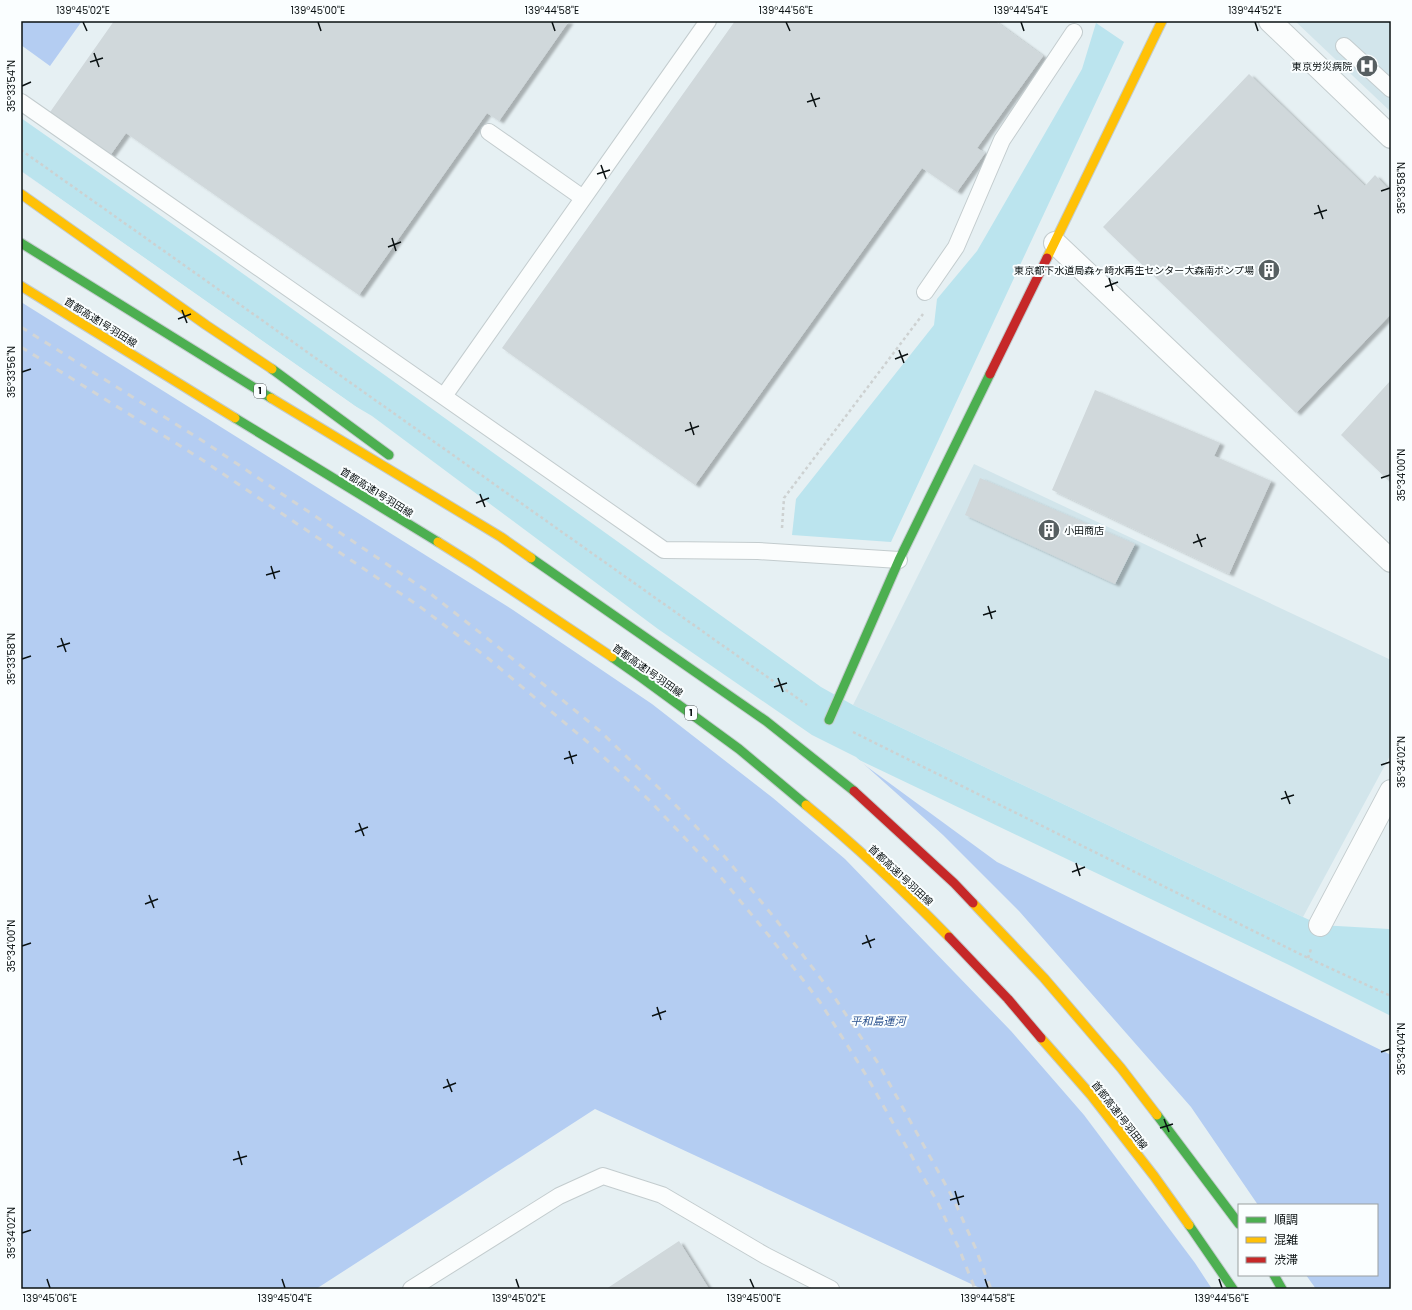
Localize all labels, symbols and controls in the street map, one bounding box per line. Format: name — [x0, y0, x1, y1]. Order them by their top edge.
text: 139°45'02"E — [56, 3, 110, 18]
text: 139°45'00"E — [291, 3, 345, 18]
text: 139°44'58"E — [525, 3, 579, 18]
text: 139°44'56"E — [759, 3, 813, 18]
text: 139°44'54"E — [994, 3, 1048, 18]
text: 139°44'52"E — [1228, 3, 1282, 18]
hospital icon: 東京労災病院 — [1354, 53, 1380, 79]
place label: 東京労災病院 — [1292, 59, 1352, 74]
text: 35°33'54"N — [4, 60, 19, 112]
text: 35°33'58"N — [1394, 162, 1409, 214]
building icon: 東京都下水道局森ヶ崎水再生センター大森南ポンプ場 — [1256, 257, 1282, 283]
place label: 東京都下水道局森ヶ崎水再生センター大森南ポンプ場 — [1014, 263, 1254, 278]
street label: 首都高速1号羽田線 — [61, 294, 140, 351]
text: 35°33'56"N — [4, 346, 19, 398]
road number: 1 — [254, 384, 266, 398]
text: 35°34'00"N — [1394, 449, 1409, 501]
street label: 首都高速1号羽田線 — [337, 464, 416, 521]
building icon: 小田商店 — [1036, 517, 1062, 543]
place label: 小田商店 — [1064, 523, 1104, 538]
text: 35°33'58"N — [4, 633, 19, 685]
street label: 首都高速1号羽田線 — [609, 640, 686, 700]
road number: 1 — [685, 706, 697, 720]
text: 35°34'02"N — [1394, 736, 1409, 788]
street label: 首都高速1号羽田線 — [865, 842, 936, 909]
text: 35°34'00"N — [4, 920, 19, 972]
water label: 平和島運河 — [851, 1013, 907, 1029]
text: 35°34'04"N — [1394, 1023, 1409, 1075]
street label: 首都高速1号羽田線 — [1088, 1078, 1151, 1153]
legend — [1238, 1204, 1378, 1276]
text: 35°34'02"N — [4, 1207, 19, 1259]
text: 順調 — [1274, 1211, 1298, 1228]
text: 混雑 — [1274, 1231, 1298, 1248]
text: 渋滞 — [1274, 1251, 1298, 1268]
text: 139°45'06"E — [23, 1291, 77, 1306]
text: 139°45'04"E — [258, 1291, 312, 1306]
text: 139°45'02"E — [492, 1291, 546, 1306]
text: 139°45'00"E — [727, 1291, 781, 1306]
text: 139°44'58"E — [961, 1291, 1015, 1306]
text: 139°44'56"E — [1195, 1291, 1249, 1306]

